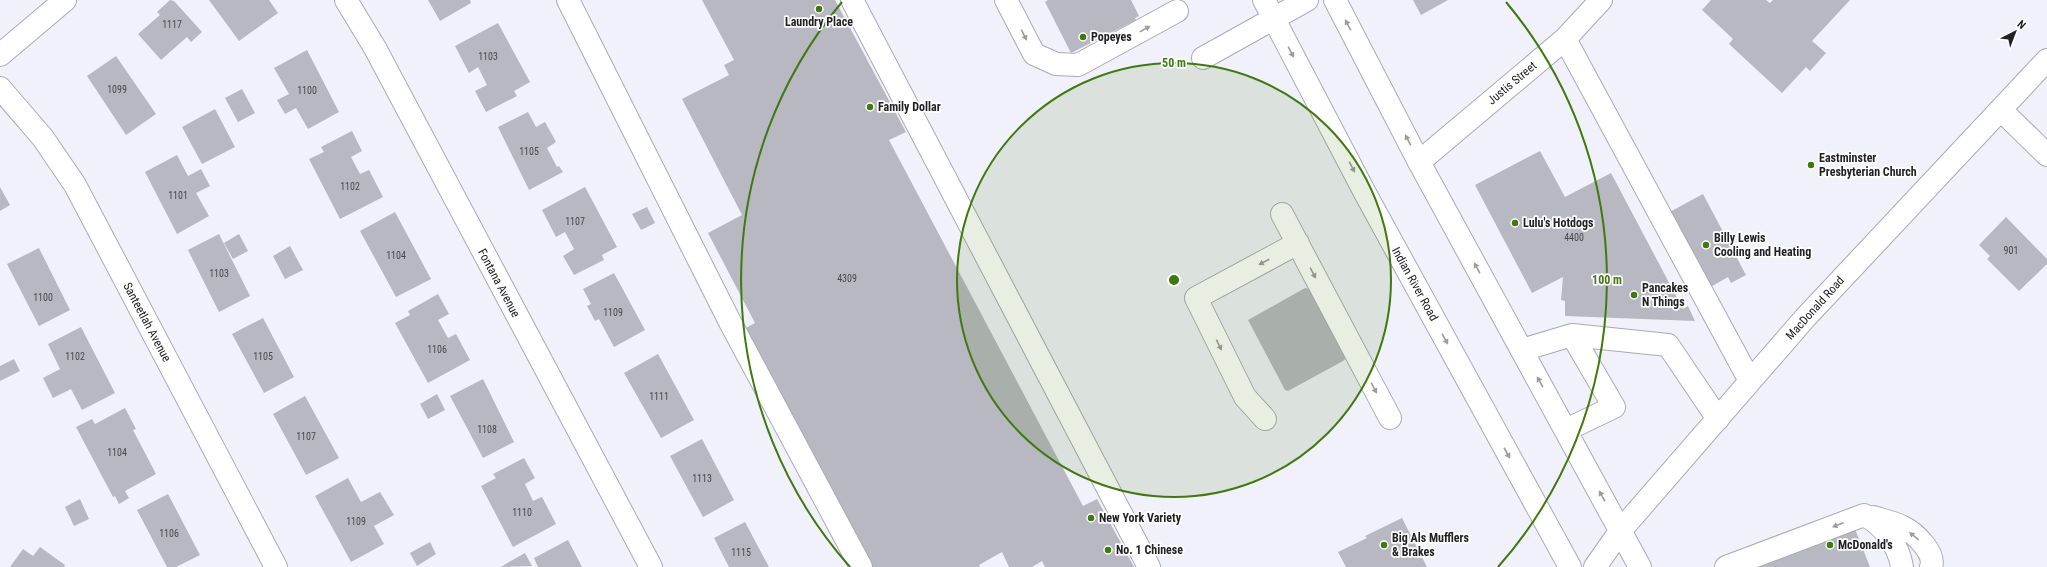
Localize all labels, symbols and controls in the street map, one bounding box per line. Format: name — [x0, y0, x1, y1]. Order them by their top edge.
marker: Laundry Place — [814, 4, 824, 14]
north arrow — [1995, 12, 2035, 52]
place label: Laundry Place — [785, 15, 853, 29]
text: N — [2014, 18, 2028, 32]
house number: 1117 — [162, 19, 182, 30]
one-way arrow — [1344, 19, 1351, 31]
one-way arrow — [1139, 25, 1151, 32]
one-way arrow — [1021, 29, 1027, 41]
place label: Popeyes — [1091, 30, 1132, 44]
marker: Popeyes — [1078, 32, 1088, 42]
one-way arrow — [1288, 46, 1294, 58]
house number: 1103 — [478, 51, 498, 62]
text: 50 m — [1162, 56, 1186, 70]
street label: Justis Street — [1485, 58, 1540, 108]
house number: 1099 — [107, 84, 127, 95]
house number: 1100 — [297, 85, 317, 96]
place label: Family Dollar — [878, 100, 941, 114]
marker: Family Dollar — [865, 102, 875, 112]
one-way arrow — [1404, 135, 1411, 146]
house number: 1105 — [519, 146, 539, 157]
place label: Eastminster Presbyterian Church — [1819, 151, 1917, 179]
marker: Eastminster Presbyterian Church — [1806, 160, 1816, 170]
one-way arrow — [1348, 162, 1355, 173]
house number: 1102 — [340, 181, 360, 192]
house number: 1101 — [168, 190, 188, 201]
house number: 1107 — [565, 216, 585, 227]
place label: Lulu's Hotdogs — [1523, 216, 1594, 230]
marker: Lulu's Hotdogs — [1510, 218, 1520, 228]
place label: Billy Lewis Cooling and Heating — [1714, 231, 1811, 259]
house number: 4400 — [1564, 232, 1584, 243]
marker: Billy Lewis Cooling and Heating — [1701, 240, 1711, 250]
street label: Indian River Road — [1389, 245, 1441, 323]
house number: 901 — [2004, 245, 2018, 256]
street label: Fontana Avenue — [475, 246, 523, 320]
house number: 1104 — [386, 250, 406, 261]
one-way arrow — [1258, 258, 1269, 265]
one-way arrow — [1474, 262, 1481, 274]
one-way arrow — [1310, 267, 1317, 279]
house number: 1103 — [209, 268, 229, 279]
house number: 4309 — [837, 273, 857, 284]
centre of rings — [1167, 273, 1181, 287]
text: 100 m — [1592, 273, 1622, 287]
street label: MacDonald Road — [1783, 273, 1847, 343]
street label: Santeetlah Avenue — [120, 280, 174, 364]
place label: Pancakes N Things — [1642, 281, 1689, 309]
marker: Pancakes N Things — [1629, 290, 1639, 300]
house number: 1100 — [33, 292, 53, 303]
house number: 1109 — [603, 307, 623, 318]
one-way arrow — [1442, 333, 1448, 345]
one-way arrow — [1216, 340, 1222, 351]
house number: 1106 — [427, 344, 447, 355]
house number: 1102 — [65, 351, 85, 362]
house number: 1105 — [253, 351, 273, 362]
one-way arrow — [1536, 376, 1543, 388]
one-way arrow — [1371, 382, 1377, 394]
house number: 1111 — [649, 391, 669, 402]
house number: 1108 — [477, 424, 497, 435]
house number: 1107 — [296, 431, 316, 442]
house number: 1104 — [107, 447, 127, 458]
one-way arrow — [1504, 447, 1511, 459]
house number: 1113 — [692, 473, 712, 484]
one-way arrow — [1599, 490, 1606, 502]
house number: 1110 — [512, 507, 532, 518]
place label: New York Variety — [1099, 511, 1182, 525]
marker: New York Variety — [1086, 513, 1096, 523]
house number: 1109 — [346, 516, 366, 527]
one-way arrow — [1832, 522, 1844, 528]
house number: 1106 — [159, 528, 179, 539]
place label: Big Als Mufflers & Brakes — [1392, 531, 1470, 559]
one-way arrow — [1908, 531, 1919, 540]
place label: McDonald's — [1838, 538, 1893, 552]
marker: Big Als Mufflers & Brakes — [1379, 540, 1389, 550]
marker: McDonald's — [1825, 540, 1835, 550]
place label: No. 1 Chinese — [1116, 543, 1183, 557]
marker: No. 1 Chinese — [1103, 545, 1113, 555]
house number: 1115 — [731, 547, 751, 558]

